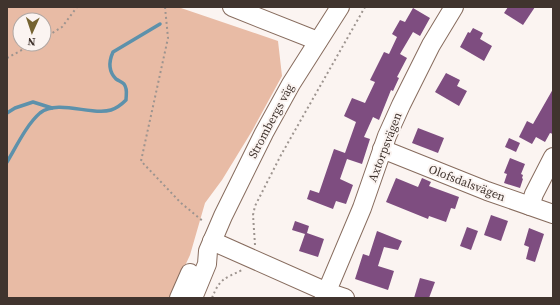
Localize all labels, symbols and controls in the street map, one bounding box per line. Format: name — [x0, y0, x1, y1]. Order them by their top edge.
north arrow — [12, 12, 52, 52]
text: N — [27, 34, 36, 49]
street label: Strombergs väg — [245, 81, 297, 161]
street label: Axtorpsvägen — [364, 110, 406, 184]
street label: Olofsdalsvägen — [426, 161, 508, 205]

